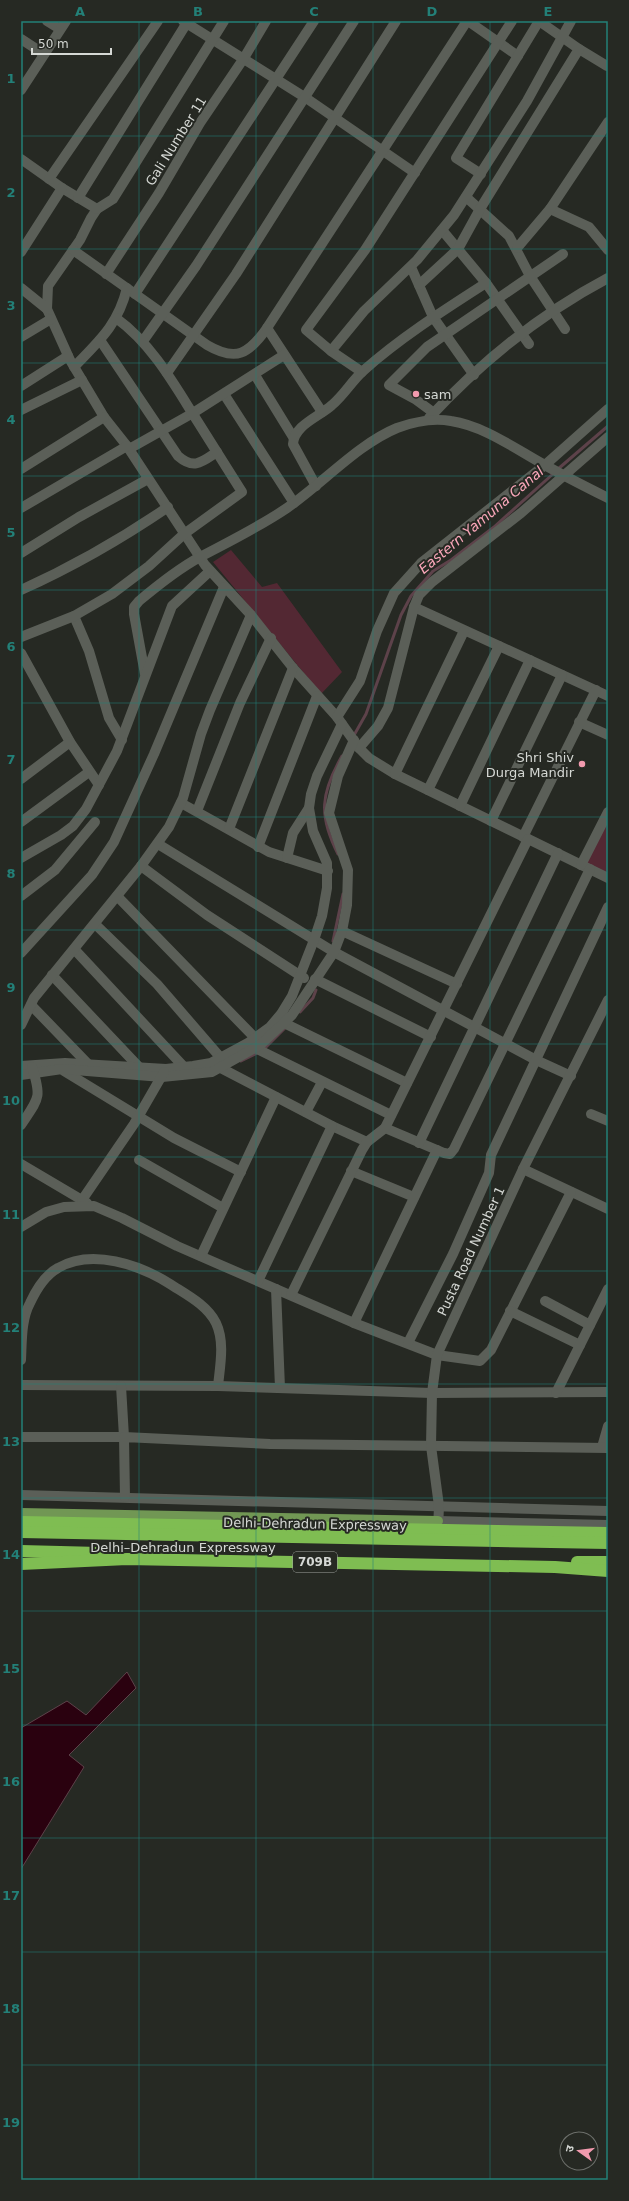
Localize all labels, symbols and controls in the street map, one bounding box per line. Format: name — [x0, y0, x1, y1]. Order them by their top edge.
text: A — [75, 4, 85, 19]
text: B — [193, 4, 203, 19]
text: C — [309, 4, 319, 19]
text: D — [427, 4, 438, 19]
text: E — [544, 4, 552, 19]
scale bar — [32, 30, 111, 56]
text: 50 m — [38, 37, 69, 51]
text: 1 — [6, 71, 16, 86]
street label: Gali Number 11 — [143, 94, 209, 188]
text: 2 — [6, 185, 16, 200]
text: 3 — [6, 298, 16, 313]
place label: sam — [424, 387, 451, 402]
marker: sam — [411, 389, 421, 399]
text: 4 — [6, 412, 16, 427]
water label: Eastern Yamuna Canal — [415, 463, 547, 577]
text: 5 — [6, 525, 16, 540]
text: 6 — [6, 639, 16, 654]
place label: Shri Shiv Durga Mandir — [486, 750, 575, 780]
text: 7 — [6, 752, 16, 767]
marker: Shri Shiv Durga Mandir — [577, 759, 587, 769]
text: 8 — [6, 866, 16, 881]
text: 9 — [6, 980, 16, 995]
text: 10 — [2, 1093, 20, 1108]
street label: Pusta Road Number 1 — [434, 1184, 508, 1318]
text: 11 — [2, 1207, 20, 1222]
text: 12 — [2, 1320, 20, 1335]
text: 13 — [2, 1434, 20, 1449]
street label: Delhi-Dehradun Expressway — [223, 1515, 407, 1533]
street label: Delhi–Dehradun Expressway — [90, 1540, 276, 1555]
text: 14 — [2, 1547, 20, 1562]
road number: 709B — [293, 1552, 337, 1572]
text: 15 — [2, 1661, 20, 1676]
text: 16 — [2, 1774, 20, 1789]
text: 17 — [2, 1888, 20, 1903]
text: 18 — [2, 2001, 20, 2016]
text: 19 — [2, 2115, 20, 2130]
north arrow — [559, 2131, 599, 2171]
text: उ — [563, 2143, 577, 2153]

